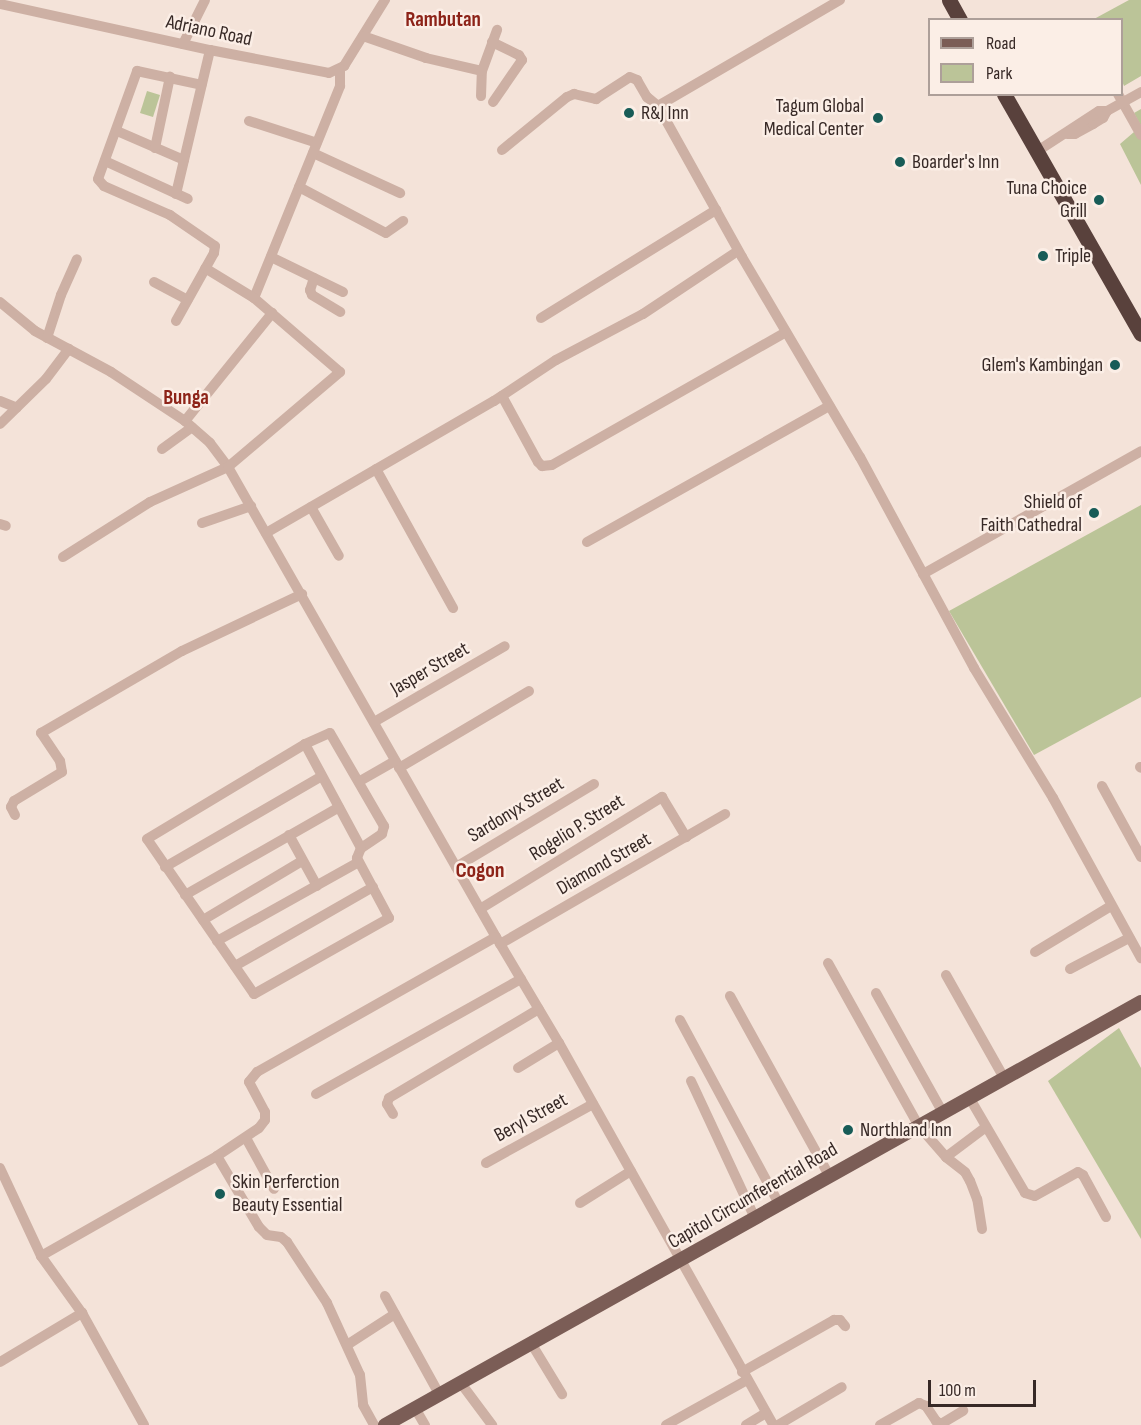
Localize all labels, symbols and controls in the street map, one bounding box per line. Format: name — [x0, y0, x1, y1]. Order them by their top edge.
district label: Rambutan — [405, 7, 481, 33]
street label: Adriano Road — [164, 10, 254, 52]
legend — [928, 18, 1123, 96]
text: Road — [986, 33, 1016, 54]
text: Park — [986, 63, 1012, 84]
place label: Tagum Global Medical Center — [764, 94, 864, 141]
place label: R&J Inn — [641, 101, 689, 125]
marker: R&J Inn — [622, 106, 636, 120]
marker: Tagum Global Medical Center — [869, 109, 887, 127]
place label: Boarder's Inn — [912, 150, 999, 174]
marker: Boarder's Inn — [893, 155, 907, 169]
place label: Tuna Choice Grill — [1006, 176, 1087, 223]
marker: Tuna Choice Grill — [1092, 193, 1106, 207]
place label: Triple — [1055, 244, 1091, 268]
marker: Triple — [1036, 249, 1050, 263]
place label: Glem's Kambingan — [982, 353, 1103, 377]
marker: Glem's Kambingan — [1108, 358, 1122, 372]
district label: Bunga — [163, 385, 209, 411]
place label: Shield of Faith Cathedral — [981, 490, 1082, 537]
marker: Shield of Faith Cathedral — [1087, 506, 1101, 520]
street label: Jasper Street — [387, 637, 473, 701]
street label: Sardonyx Street — [464, 772, 568, 848]
street label: Rogelio P. Street — [525, 789, 629, 867]
street label: Diamond Street — [553, 827, 655, 901]
district label: Cogon — [455, 858, 505, 884]
street label: Beryl Street — [490, 1088, 572, 1148]
place label: Northland Inn — [860, 1118, 952, 1142]
marker: Northland Inn — [841, 1123, 855, 1137]
street label: Capitol Circumferential Road — [664, 1138, 842, 1254]
place label: Skin Perferction Beauty Essential — [232, 1170, 342, 1217]
marker: Skin Perferction Beauty Essential — [213, 1187, 227, 1201]
scale bar — [931, 1368, 1039, 1406]
text: 100 m — [939, 1380, 976, 1401]

